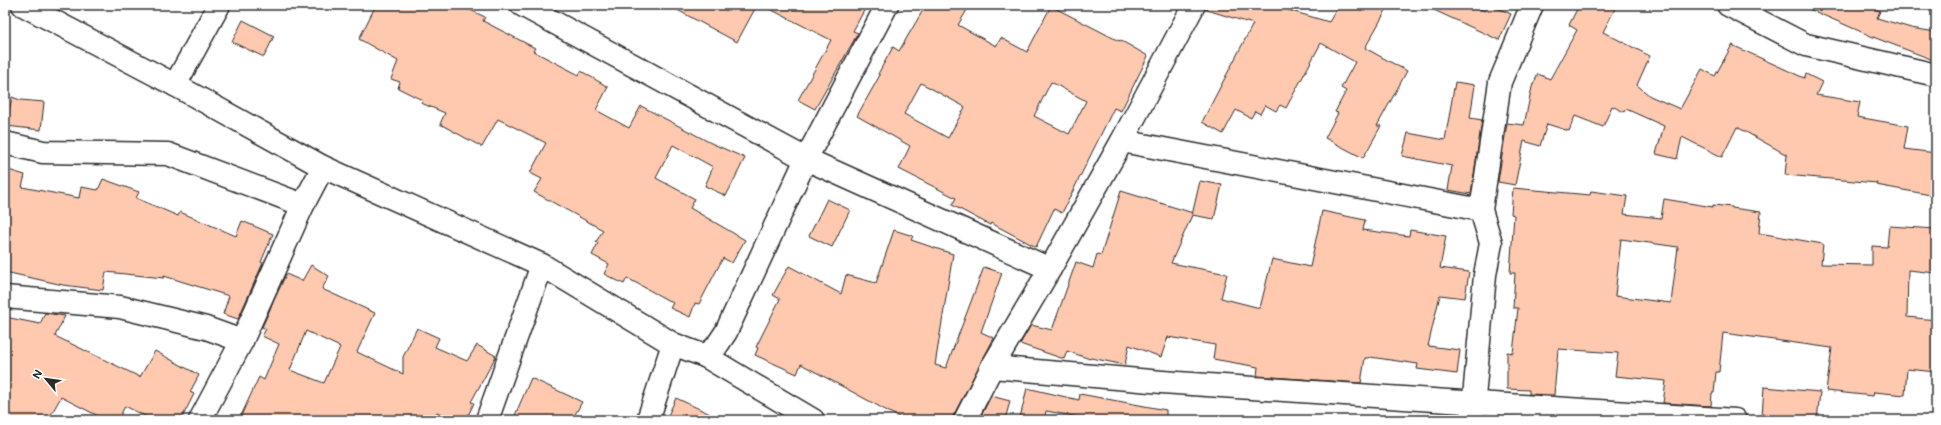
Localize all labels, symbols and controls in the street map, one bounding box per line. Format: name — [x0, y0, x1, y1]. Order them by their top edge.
north arrow — [26, 359, 66, 399]
text: N — [28, 367, 45, 381]

